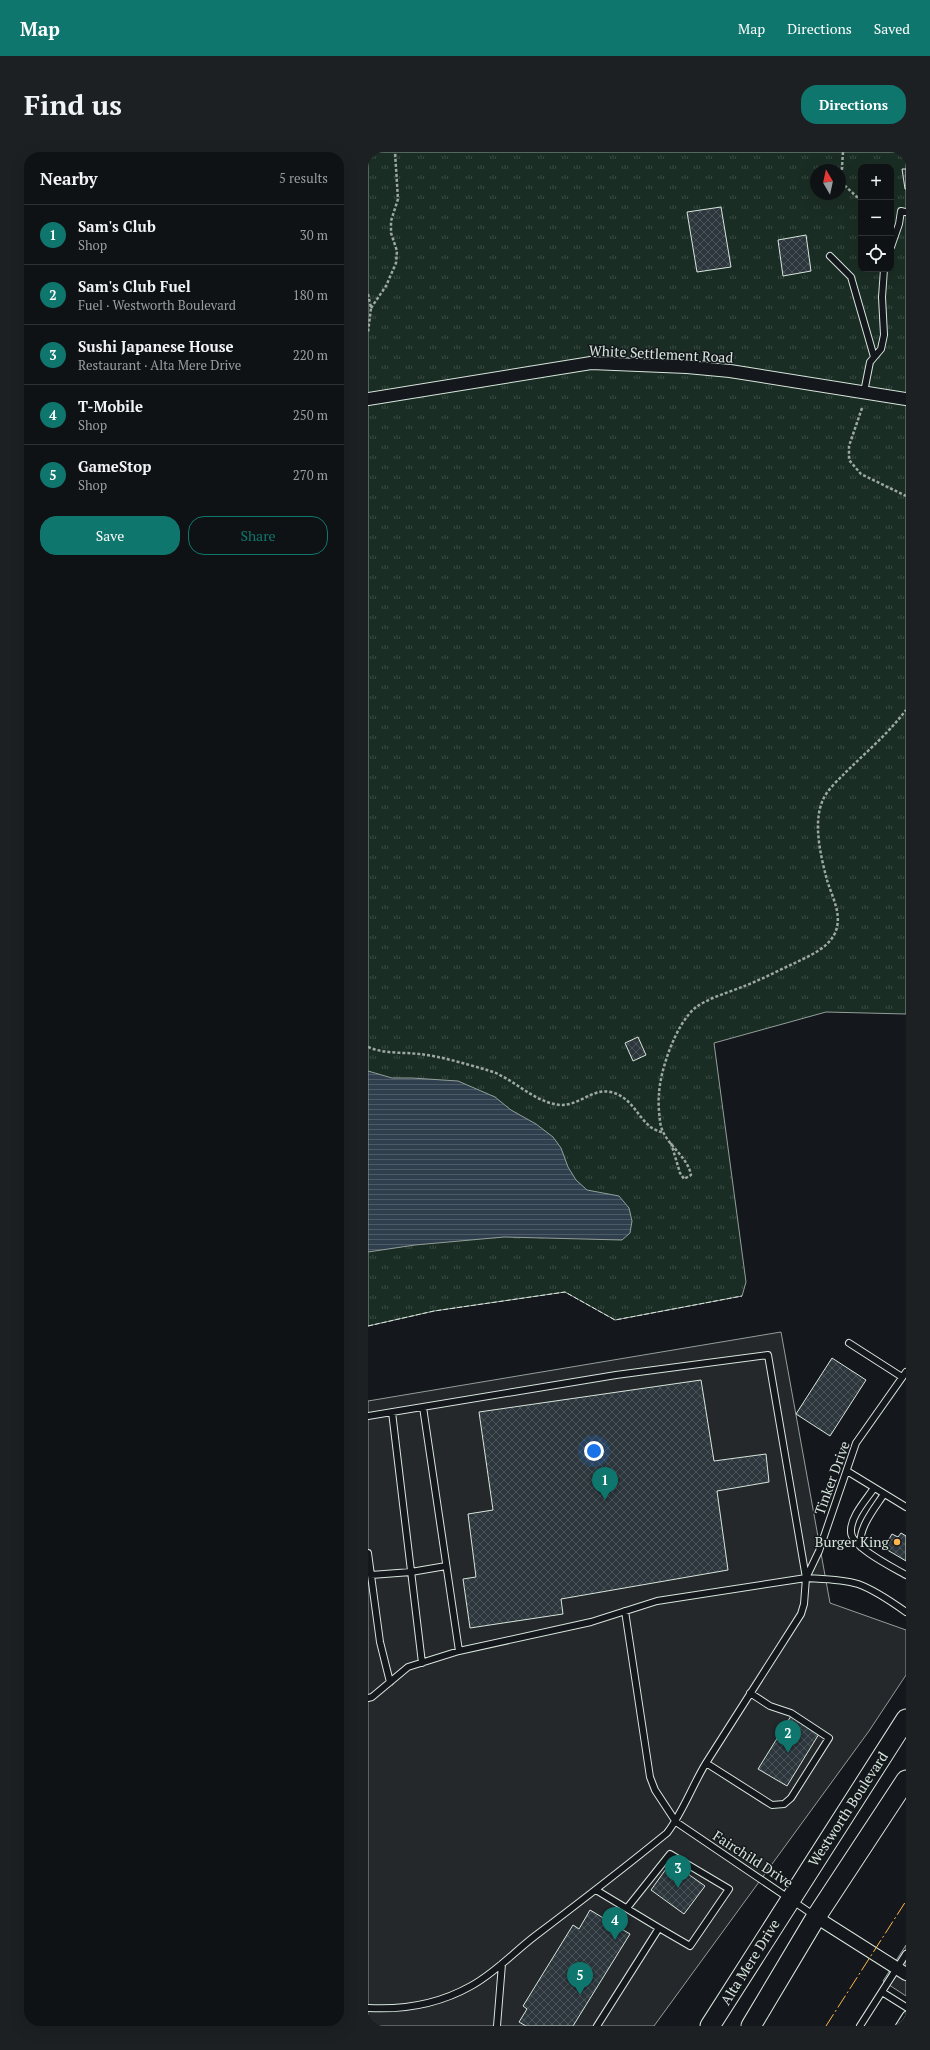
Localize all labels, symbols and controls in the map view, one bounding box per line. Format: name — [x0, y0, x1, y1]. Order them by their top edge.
text: Map — [20, 16, 60, 41]
text: Map — [738, 19, 765, 38]
text: Directions — [787, 19, 852, 38]
text: Saved — [874, 19, 910, 38]
button: Directions — [801, 85, 906, 124]
text: Find us — [24, 86, 122, 123]
north arrow — [810, 164, 846, 200]
map controls — [858, 164, 894, 272]
button: + — [858, 164, 894, 200]
text: Nearby — [40, 167, 98, 190]
text: 5 results — [279, 169, 328, 187]
button: − — [858, 200, 894, 236]
text: Sam's Club — [78, 216, 156, 236]
text: 1 — [49, 226, 57, 244]
text: 30 m — [300, 226, 328, 244]
text: Shop — [78, 236, 107, 254]
button: locate — [858, 236, 894, 272]
text: Sam's Club Fuel — [78, 276, 191, 296]
text: 2 — [49, 286, 57, 304]
text: 180 m — [293, 286, 328, 304]
text: Fuel · Westworth Boulevard — [78, 296, 236, 314]
text: Sushi Japanese House — [78, 336, 234, 356]
street label: White Settlement Road — [588, 340, 734, 367]
text: 3 — [49, 346, 57, 364]
text: 220 m — [293, 346, 328, 364]
text: Restaurant · Alta Mere Drive — [78, 356, 241, 374]
text: T-Mobile — [78, 396, 143, 416]
text: 4 — [49, 406, 57, 424]
text: 250 m — [293, 406, 328, 424]
text: Shop — [78, 416, 107, 434]
text: GameStop — [78, 456, 151, 476]
text: 5 — [49, 466, 57, 484]
text: 270 m — [293, 466, 328, 484]
text: Shop — [78, 476, 107, 494]
button: Save — [40, 516, 180, 555]
button: Share — [188, 516, 328, 555]
street label: Tinker Drive — [809, 1438, 854, 1517]
your location — [584, 1441, 604, 1461]
pin: 1 — [592, 1467, 618, 1500]
place label: Burger King — [815, 1532, 890, 1551]
marker: Burger King — [892, 1537, 902, 1547]
pin: 2 — [775, 1720, 801, 1753]
street label: Westworth Boulevard — [803, 1748, 892, 1870]
street label: Fairchild Drive — [710, 1826, 797, 1892]
pin: 3 — [665, 1855, 691, 1888]
pin: 4 — [602, 1907, 628, 1940]
street label: Alta Mere Drive — [716, 1915, 784, 2008]
pin: 5 — [567, 1962, 593, 1995]

